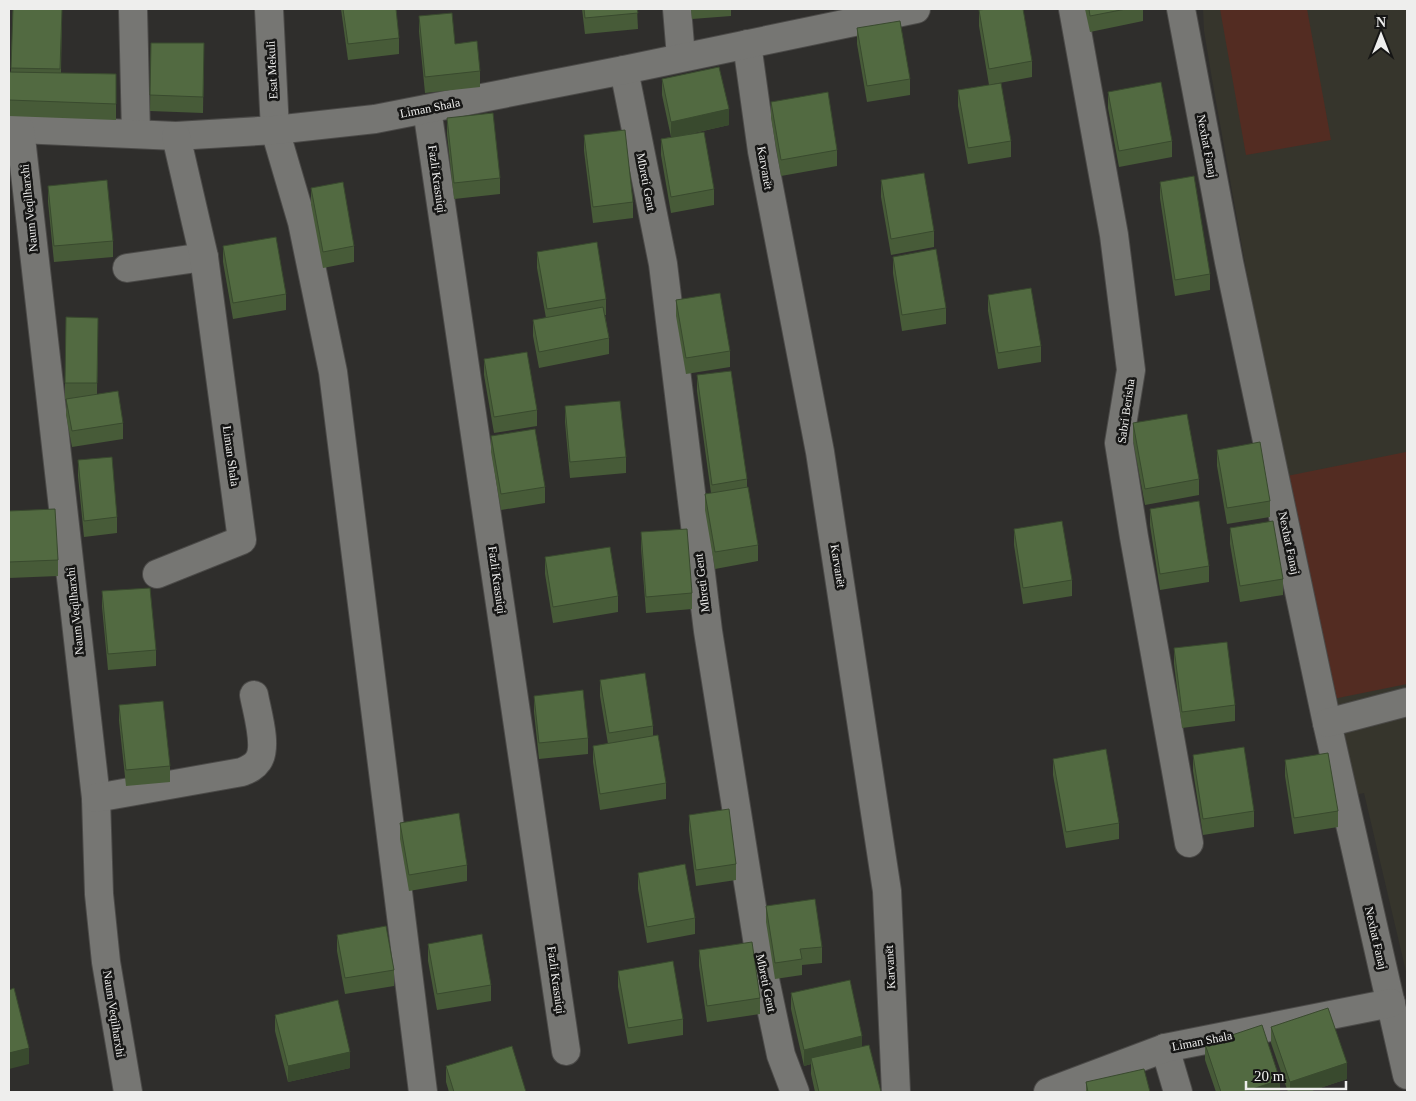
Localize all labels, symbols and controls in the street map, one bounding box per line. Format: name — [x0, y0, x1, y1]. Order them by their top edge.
north arrow — [1356, 10, 1406, 60]
text: N — [1376, 15, 1386, 30]
street label: Esat Mekuli — [263, 40, 281, 99]
street label: Liman Shala — [399, 95, 462, 121]
street label: Nexhat Fanaj — [1194, 113, 1220, 179]
street label: Fazli Krasniqi — [425, 144, 449, 214]
street label: Karvanët — [754, 145, 776, 192]
street label: Mbreti Gent — [633, 152, 659, 213]
street label: Naum Veqilharxhi — [17, 163, 41, 253]
street label: Sabri Berisha — [1115, 377, 1138, 444]
street label: Liman Shala — [220, 425, 242, 488]
street label: Nexhat Fanaj — [1275, 510, 1303, 576]
street label: Karvanët — [828, 543, 848, 589]
street label: Fazli Krasniqi — [485, 545, 509, 615]
street label: Mbreti Gent — [691, 552, 713, 613]
street label: Naum Veqilharxhi — [63, 566, 87, 656]
street label: Nexhat Fanaj — [1362, 905, 1390, 971]
street label: Karvanët — [882, 944, 898, 989]
street label: Fazli Krasniqi — [544, 945, 568, 1015]
street label: Mbreti Gent — [753, 953, 779, 1014]
street label: Naum Veqilharxhi — [100, 969, 128, 1059]
street label: Liman Shala — [1171, 1028, 1234, 1054]
scale bar — [1246, 1058, 1346, 1090]
text: 20 m — [1254, 1068, 1285, 1084]

